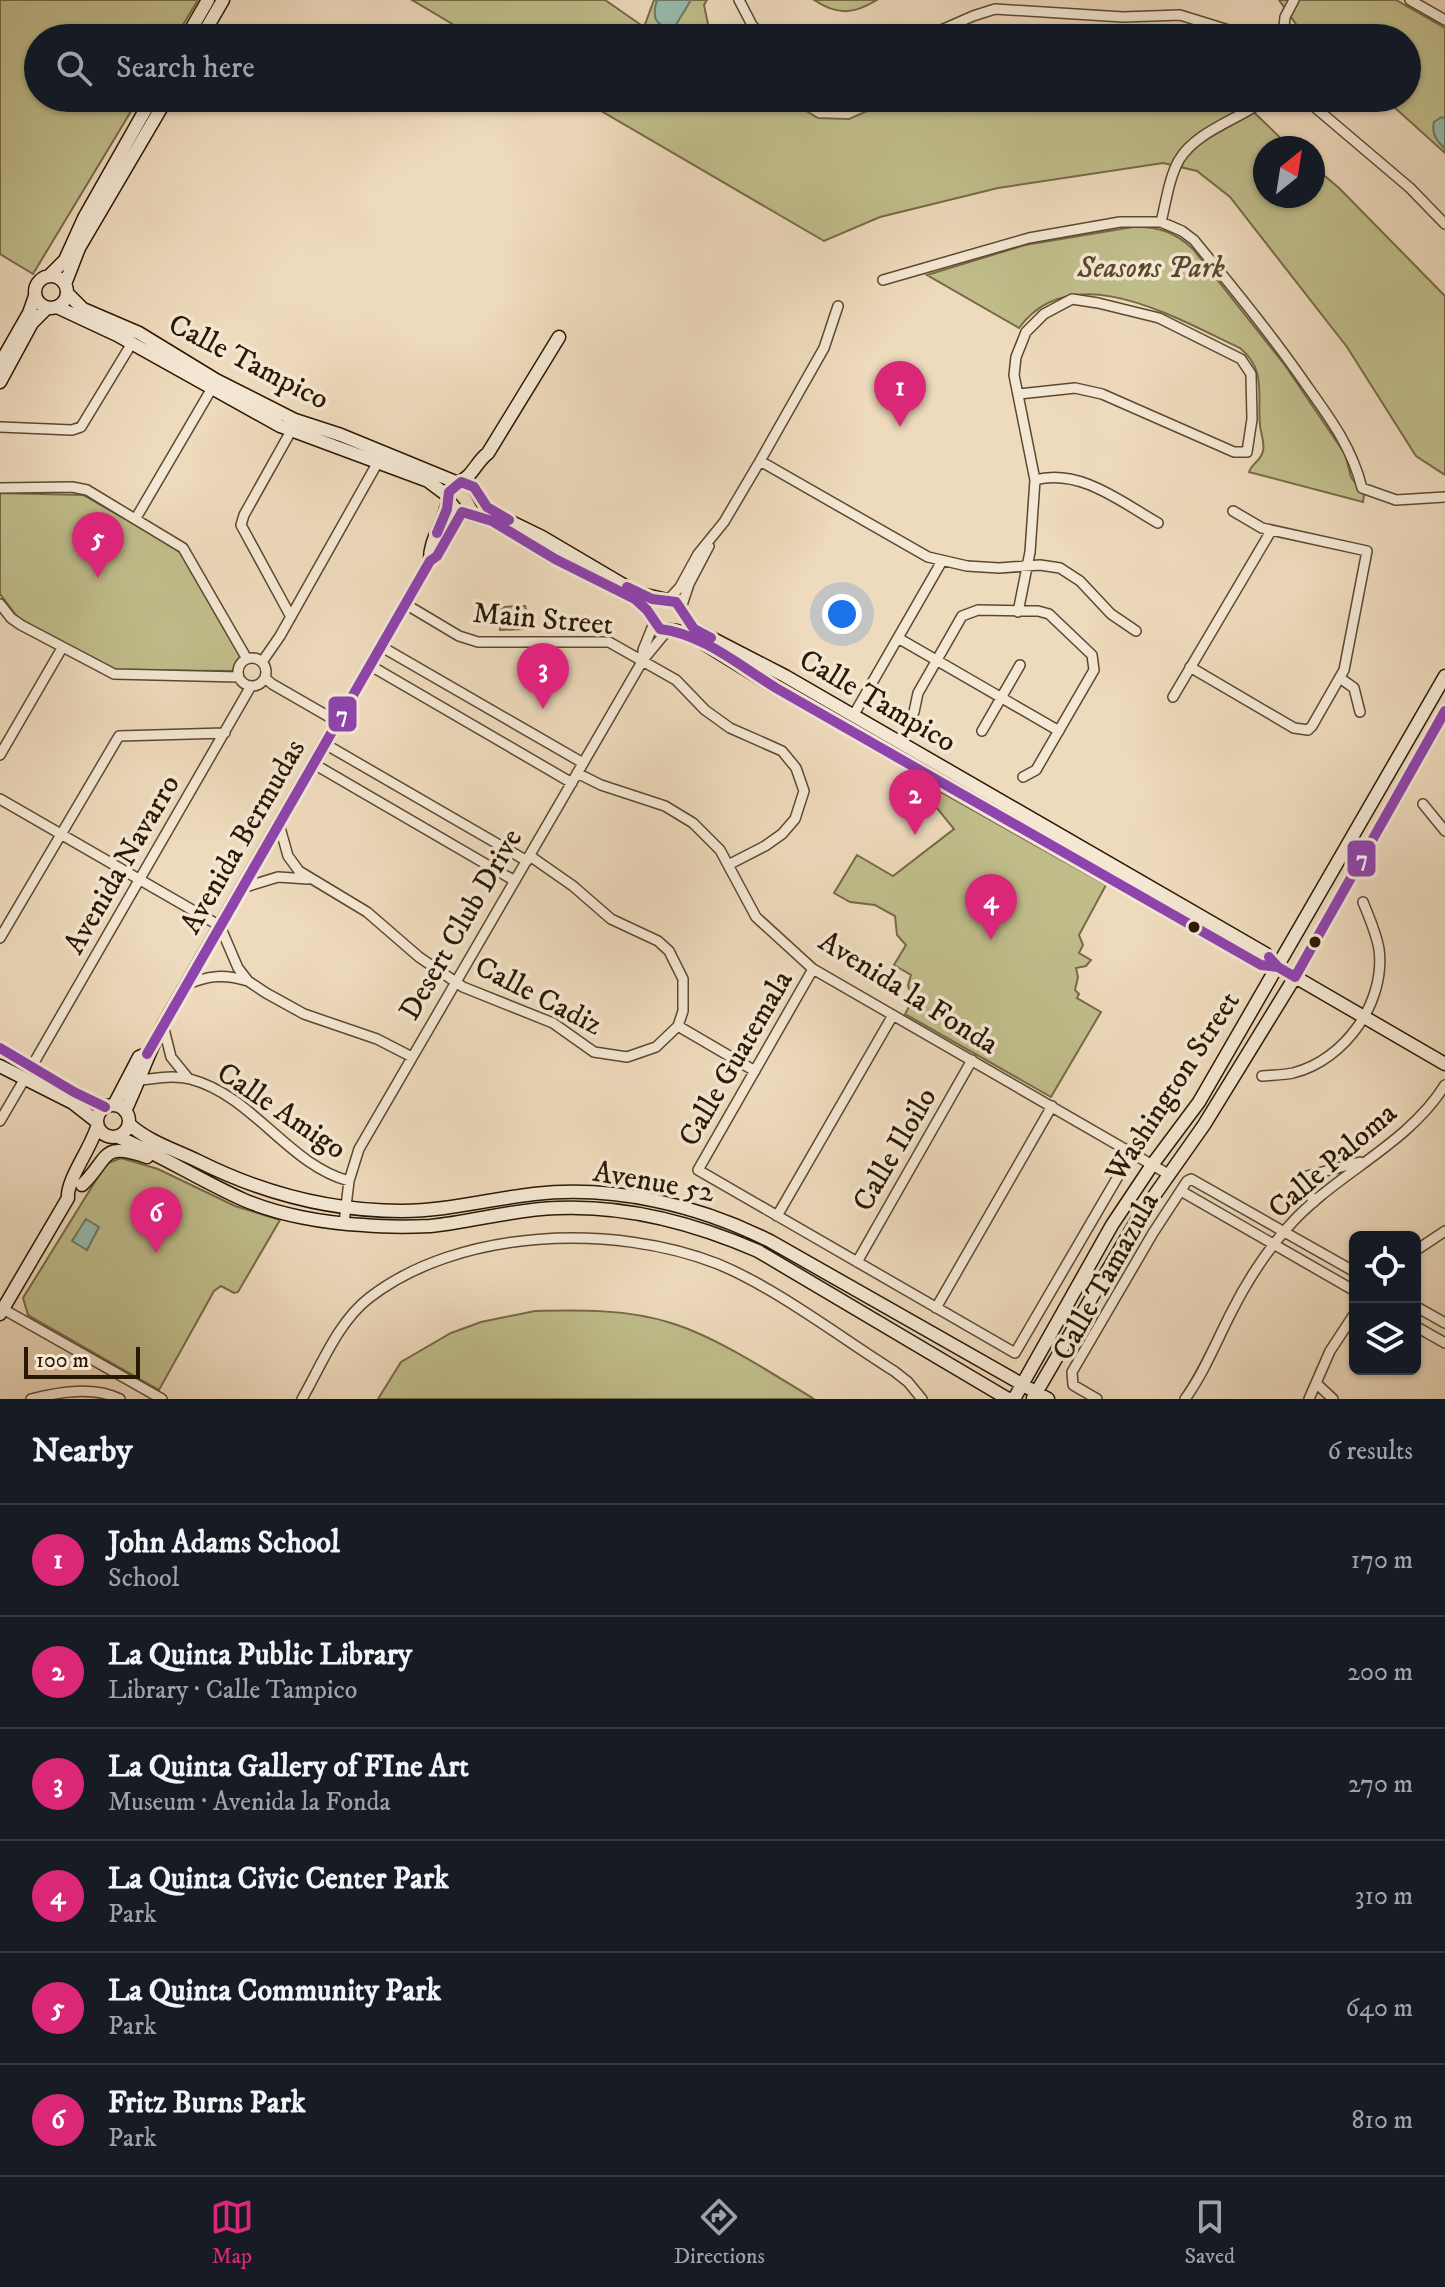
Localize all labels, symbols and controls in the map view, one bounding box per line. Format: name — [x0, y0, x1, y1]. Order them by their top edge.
search box — [24, 24, 1421, 112]
icon: search — [52, 46, 96, 90]
text: Search here — [116, 50, 255, 87]
north arrow — [1253, 136, 1325, 208]
park label: Seasons Park — [1076, 250, 1225, 287]
street label: Calle Tampico — [162, 306, 335, 419]
pin: 1 — [874, 361, 926, 427]
pin: 5 — [72, 512, 124, 578]
your location — [822, 594, 862, 634]
street label: Main Street — [471, 595, 615, 644]
street label: Calle Tampico — [792, 642, 962, 761]
pin: 3 — [517, 643, 569, 709]
line badge: 7 — [327, 695, 358, 733]
text: 7 — [336, 702, 348, 729]
street label: Avenida Bermudas — [173, 733, 314, 941]
street label: Avenida Navarro — [56, 768, 189, 961]
pin: 2 — [889, 769, 941, 835]
street label: Desert Club Drive — [392, 822, 531, 1027]
line badge: 7 — [1346, 839, 1377, 878]
text: 7 — [1356, 846, 1368, 873]
pin: 4 — [965, 874, 1017, 940]
unlabelled marker — [1186, 919, 1202, 935]
street label: Avenida la Fonda — [811, 923, 1005, 1063]
unlabelled marker — [1307, 934, 1323, 950]
street label: Calle Cadiz — [468, 949, 608, 1044]
street label: Calle Guatemala — [671, 964, 802, 1153]
street label: Washington Street — [1097, 985, 1249, 1190]
street label: Calle Amigo — [209, 1055, 353, 1168]
street label: Calle Iloilo — [845, 1081, 945, 1218]
street label: Calle Paloma — [1261, 1095, 1405, 1227]
street label: Avenue 52 — [590, 1154, 718, 1211]
street label: Calle Tamazula — [1045, 1186, 1168, 1367]
pin: 6 — [130, 1187, 182, 1253]
map controls — [1349, 1231, 1421, 1375]
button: locate — [1349, 1231, 1421, 1303]
button: layers — [1349, 1303, 1421, 1375]
scale bar — [24, 1343, 140, 1379]
text: 100 m — [36, 1347, 89, 1374]
text: Nearby — [32, 1430, 133, 1472]
text: 6 results — [1327, 1435, 1413, 1468]
text: John Adams School — [108, 1525, 340, 1562]
text: 1 — [53, 1544, 63, 1577]
text: 170 m — [1351, 1544, 1413, 1577]
text: School — [108, 1562, 179, 1595]
text: La Quinta Public Library — [108, 1637, 412, 1674]
text: 2 — [52, 1656, 64, 1689]
text: 200 m — [1347, 1656, 1413, 1689]
text: Library · Calle Tampico — [108, 1674, 357, 1707]
text: La Quinta Gallery of FIne Art — [108, 1749, 469, 1786]
text: 3 — [53, 1768, 63, 1801]
text: 270 m — [1348, 1768, 1413, 1801]
text: Museum · Avenida la Fonda — [108, 1786, 391, 1819]
text: La Quinta Civic Center Park — [108, 1861, 449, 1898]
text: 4 — [51, 1880, 65, 1913]
text: 310 m — [1355, 1880, 1413, 1913]
text: Park — [108, 1898, 157, 1931]
text: La Quinta Community Park — [108, 1973, 441, 2010]
text: 5 — [52, 1992, 64, 2025]
text: 640 m — [1345, 1992, 1413, 2025]
text: Park — [108, 2010, 157, 2043]
text: Fritz Burns Park — [108, 2085, 306, 2122]
text: 6 — [51, 2104, 65, 2137]
text: 810 m — [1351, 2104, 1413, 2137]
text: Park — [108, 2122, 157, 2155]
tab: Map — [210, 2195, 254, 2270]
tab: Directions — [674, 2195, 765, 2270]
tab: Saved — [1185, 2195, 1235, 2270]

